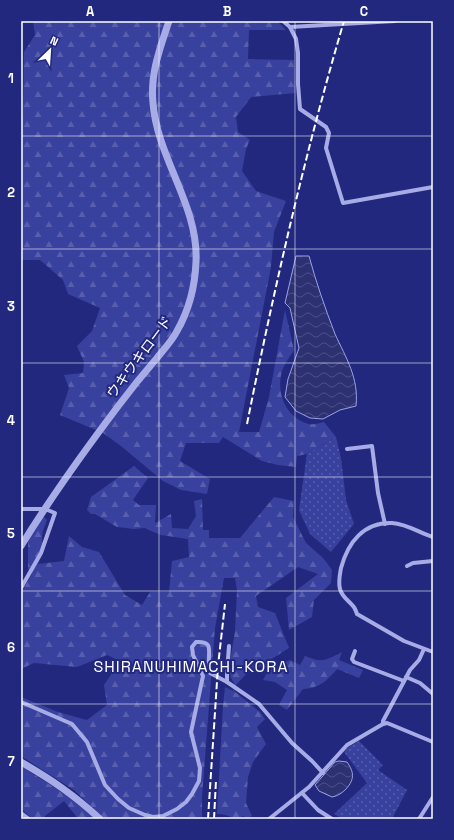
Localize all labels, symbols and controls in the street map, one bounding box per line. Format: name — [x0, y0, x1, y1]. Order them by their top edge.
text: A — [86, 3, 95, 20]
text: B — [223, 3, 232, 20]
text: C — [360, 3, 368, 20]
north arrow — [30, 30, 70, 70]
text: N — [48, 33, 61, 49]
text: 1 — [8, 70, 14, 87]
text: 2 — [7, 184, 15, 201]
text: 3 — [7, 298, 15, 315]
street label: ウキウキロード — [102, 312, 176, 402]
text: 4 — [7, 412, 15, 429]
text: 5 — [7, 525, 15, 542]
text: 6 — [7, 639, 15, 656]
district label: SHIRANUHIMACHI-KORA — [94, 656, 288, 677]
text: 7 — [7, 753, 15, 770]

